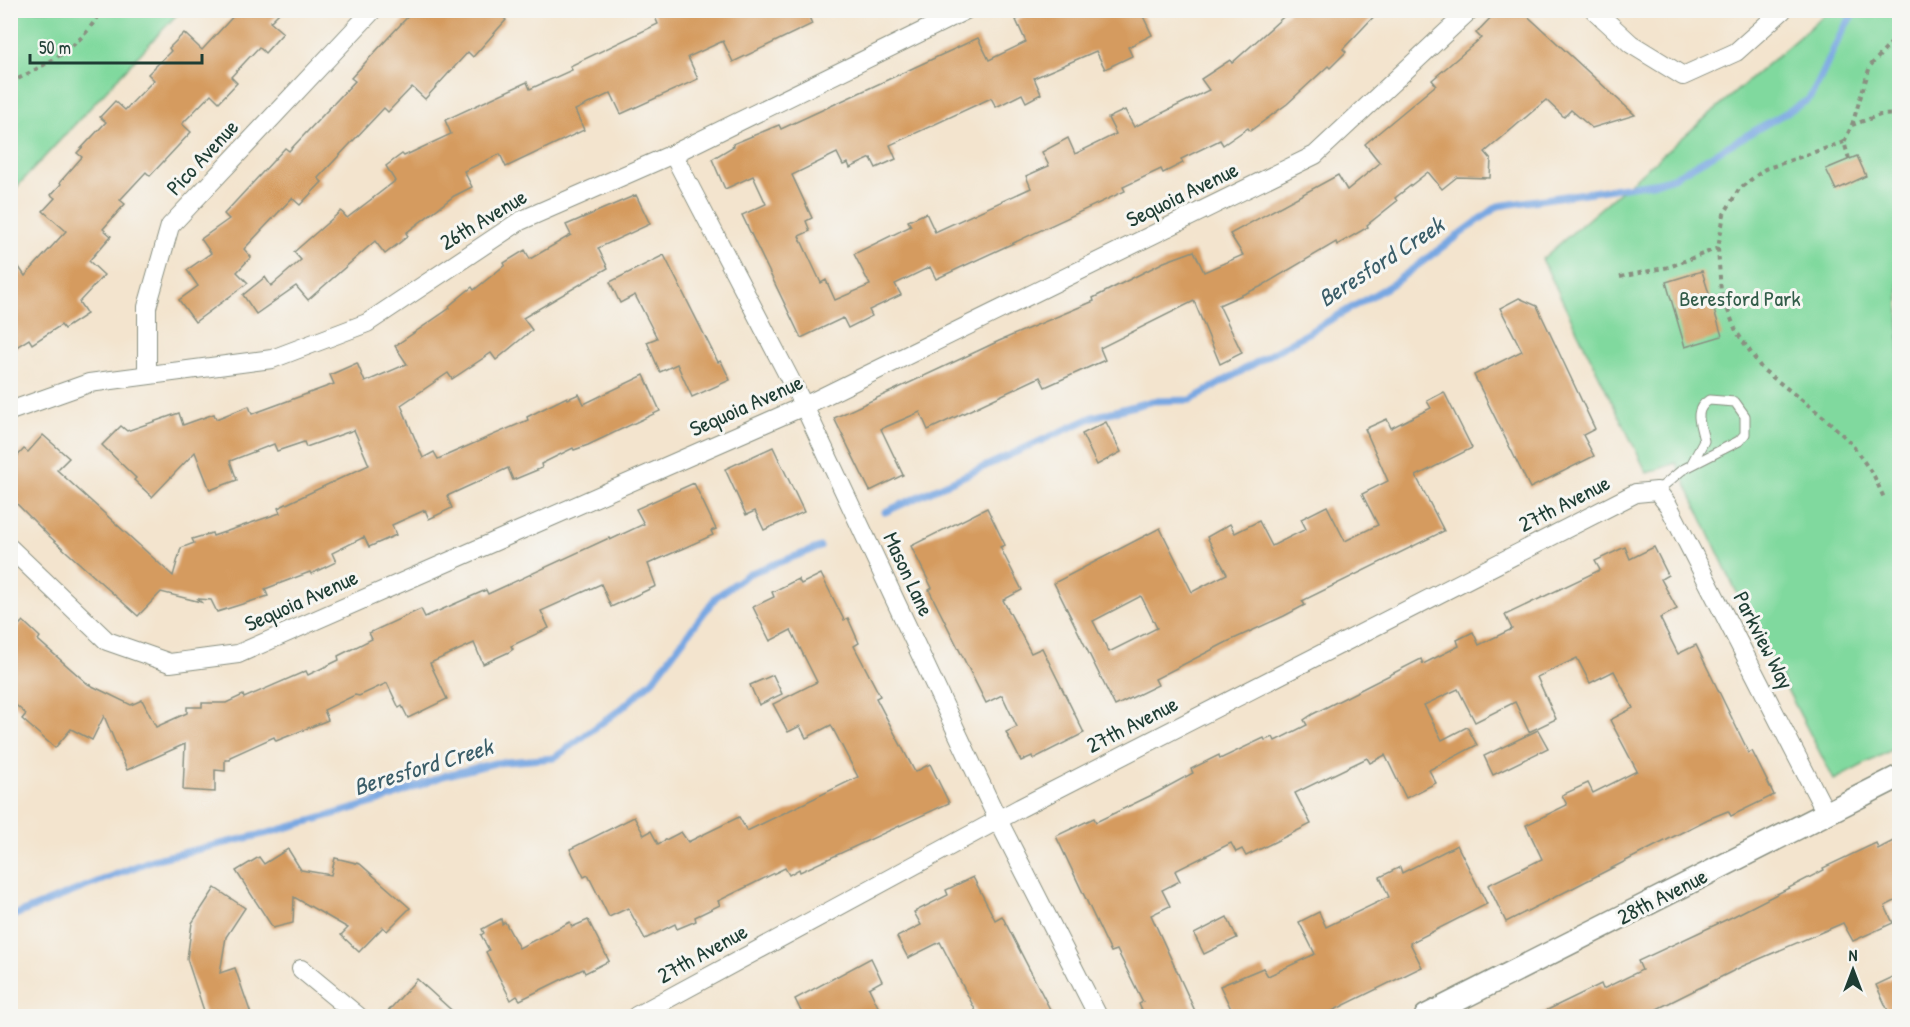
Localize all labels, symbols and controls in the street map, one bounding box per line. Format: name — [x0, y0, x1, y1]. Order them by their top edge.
scale bar — [30, 27, 202, 65]
text: 50 m — [39, 35, 71, 60]
street label: Pico Avenue — [159, 112, 245, 202]
street label: Sequoia Avenue — [1121, 154, 1243, 234]
street label: 26th Avenue — [434, 181, 532, 257]
water label: Beresford Creek — [1312, 208, 1451, 314]
park label: Beresford Park — [1679, 283, 1801, 313]
street label: Sequoia Avenue — [685, 367, 808, 443]
street label: 27th Avenue — [1513, 467, 1615, 539]
street label: Mason Lane — [876, 527, 942, 621]
street label: Sequoia Avenue — [240, 562, 363, 638]
street label: Parkview Way — [1727, 586, 1801, 694]
street label: 27th Avenue — [1081, 688, 1183, 760]
water label: Beresford Creek — [349, 729, 498, 802]
street label: 28th Avenue — [1612, 860, 1712, 931]
street label: 27th Avenue — [651, 916, 753, 990]
north arrow — [1823, 940, 1883, 1000]
text: N — [1849, 944, 1858, 966]

